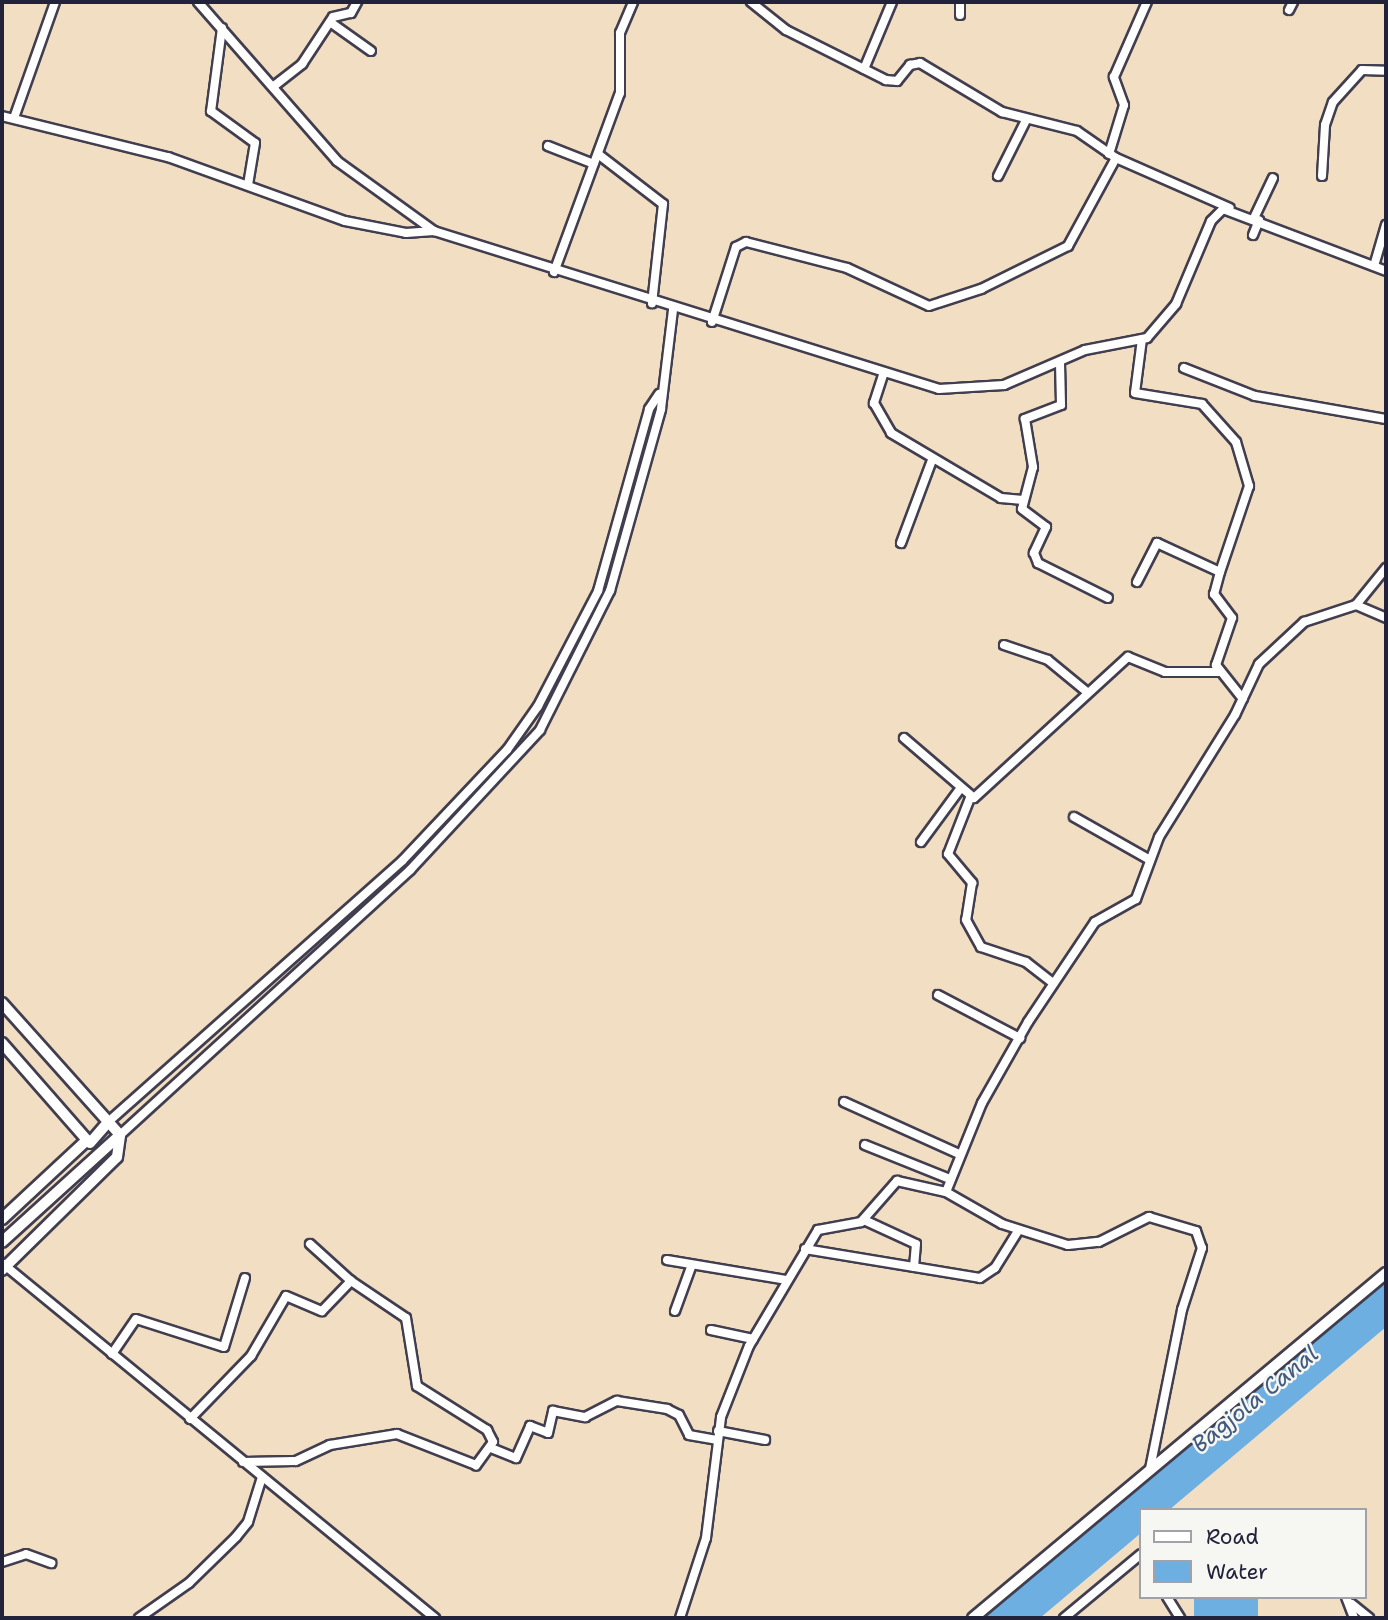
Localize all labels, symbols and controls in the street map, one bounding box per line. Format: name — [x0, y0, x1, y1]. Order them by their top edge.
water label: Bagjola Canal — [1186, 1340, 1324, 1458]
legend — [1140, 1508, 1367, 1599]
text: Road — [1206, 1523, 1259, 1551]
text: Water — [1206, 1558, 1268, 1586]

